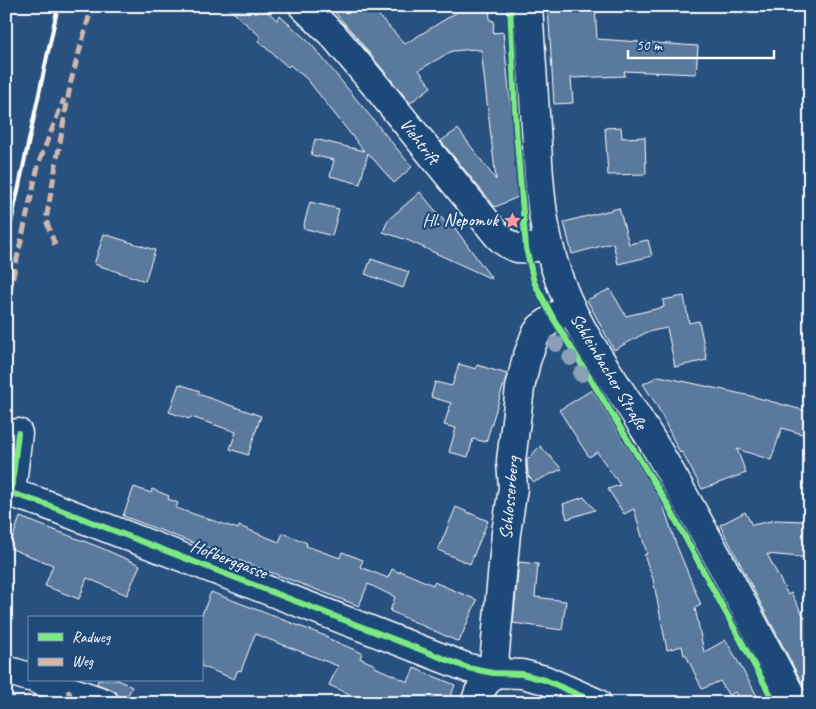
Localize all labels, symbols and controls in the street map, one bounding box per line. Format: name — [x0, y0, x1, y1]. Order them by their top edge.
scale bar — [628, 28, 775, 60]
text: 50 m — [636, 36, 663, 55]
street label: Viehtrift — [395, 113, 446, 170]
place label: Hl. Nepomuk — [423, 209, 499, 231]
place icon: Hl. Nepomuk — [502, 210, 522, 230]
street label: Schleinbacher Straße — [566, 309, 653, 434]
street label: Schlosserberg — [494, 454, 524, 541]
street label: Hofberggasse — [188, 534, 271, 584]
legend — [28, 616, 202, 682]
text: Radweg — [72, 628, 112, 647]
text: Weg — [72, 652, 94, 671]

